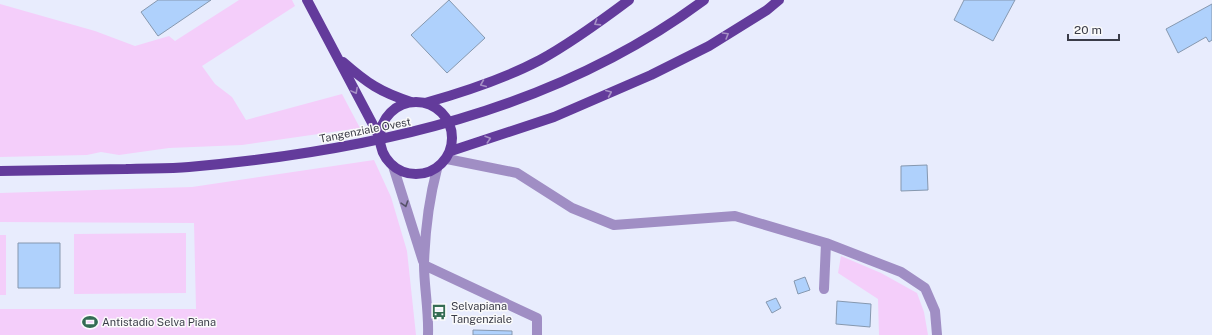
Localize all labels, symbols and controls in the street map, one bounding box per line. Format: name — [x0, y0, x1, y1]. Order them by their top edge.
scale bar — [1068, 16, 1119, 42]
one-way arrow — [595, 18, 602, 25]
text: 20 m — [1074, 23, 1102, 37]
one-way arrow — [722, 33, 729, 40]
one-way arrow — [480, 79, 488, 87]
one-way arrow — [350, 87, 358, 94]
one-way arrow — [605, 90, 613, 98]
street label: Tangenziale Ovest — [318, 115, 412, 145]
one-way arrow — [484, 135, 491, 143]
one-way arrow — [400, 200, 408, 207]
place label: Selvapiana Tangenziale — [451, 300, 512, 325]
bus stop icon: Selvapiana Tangenziale — [430, 303, 448, 321]
sports icon: Antistadio Selva Piana — [81, 313, 99, 331]
place label: Antistadio Selva Piana — [102, 316, 216, 328]

